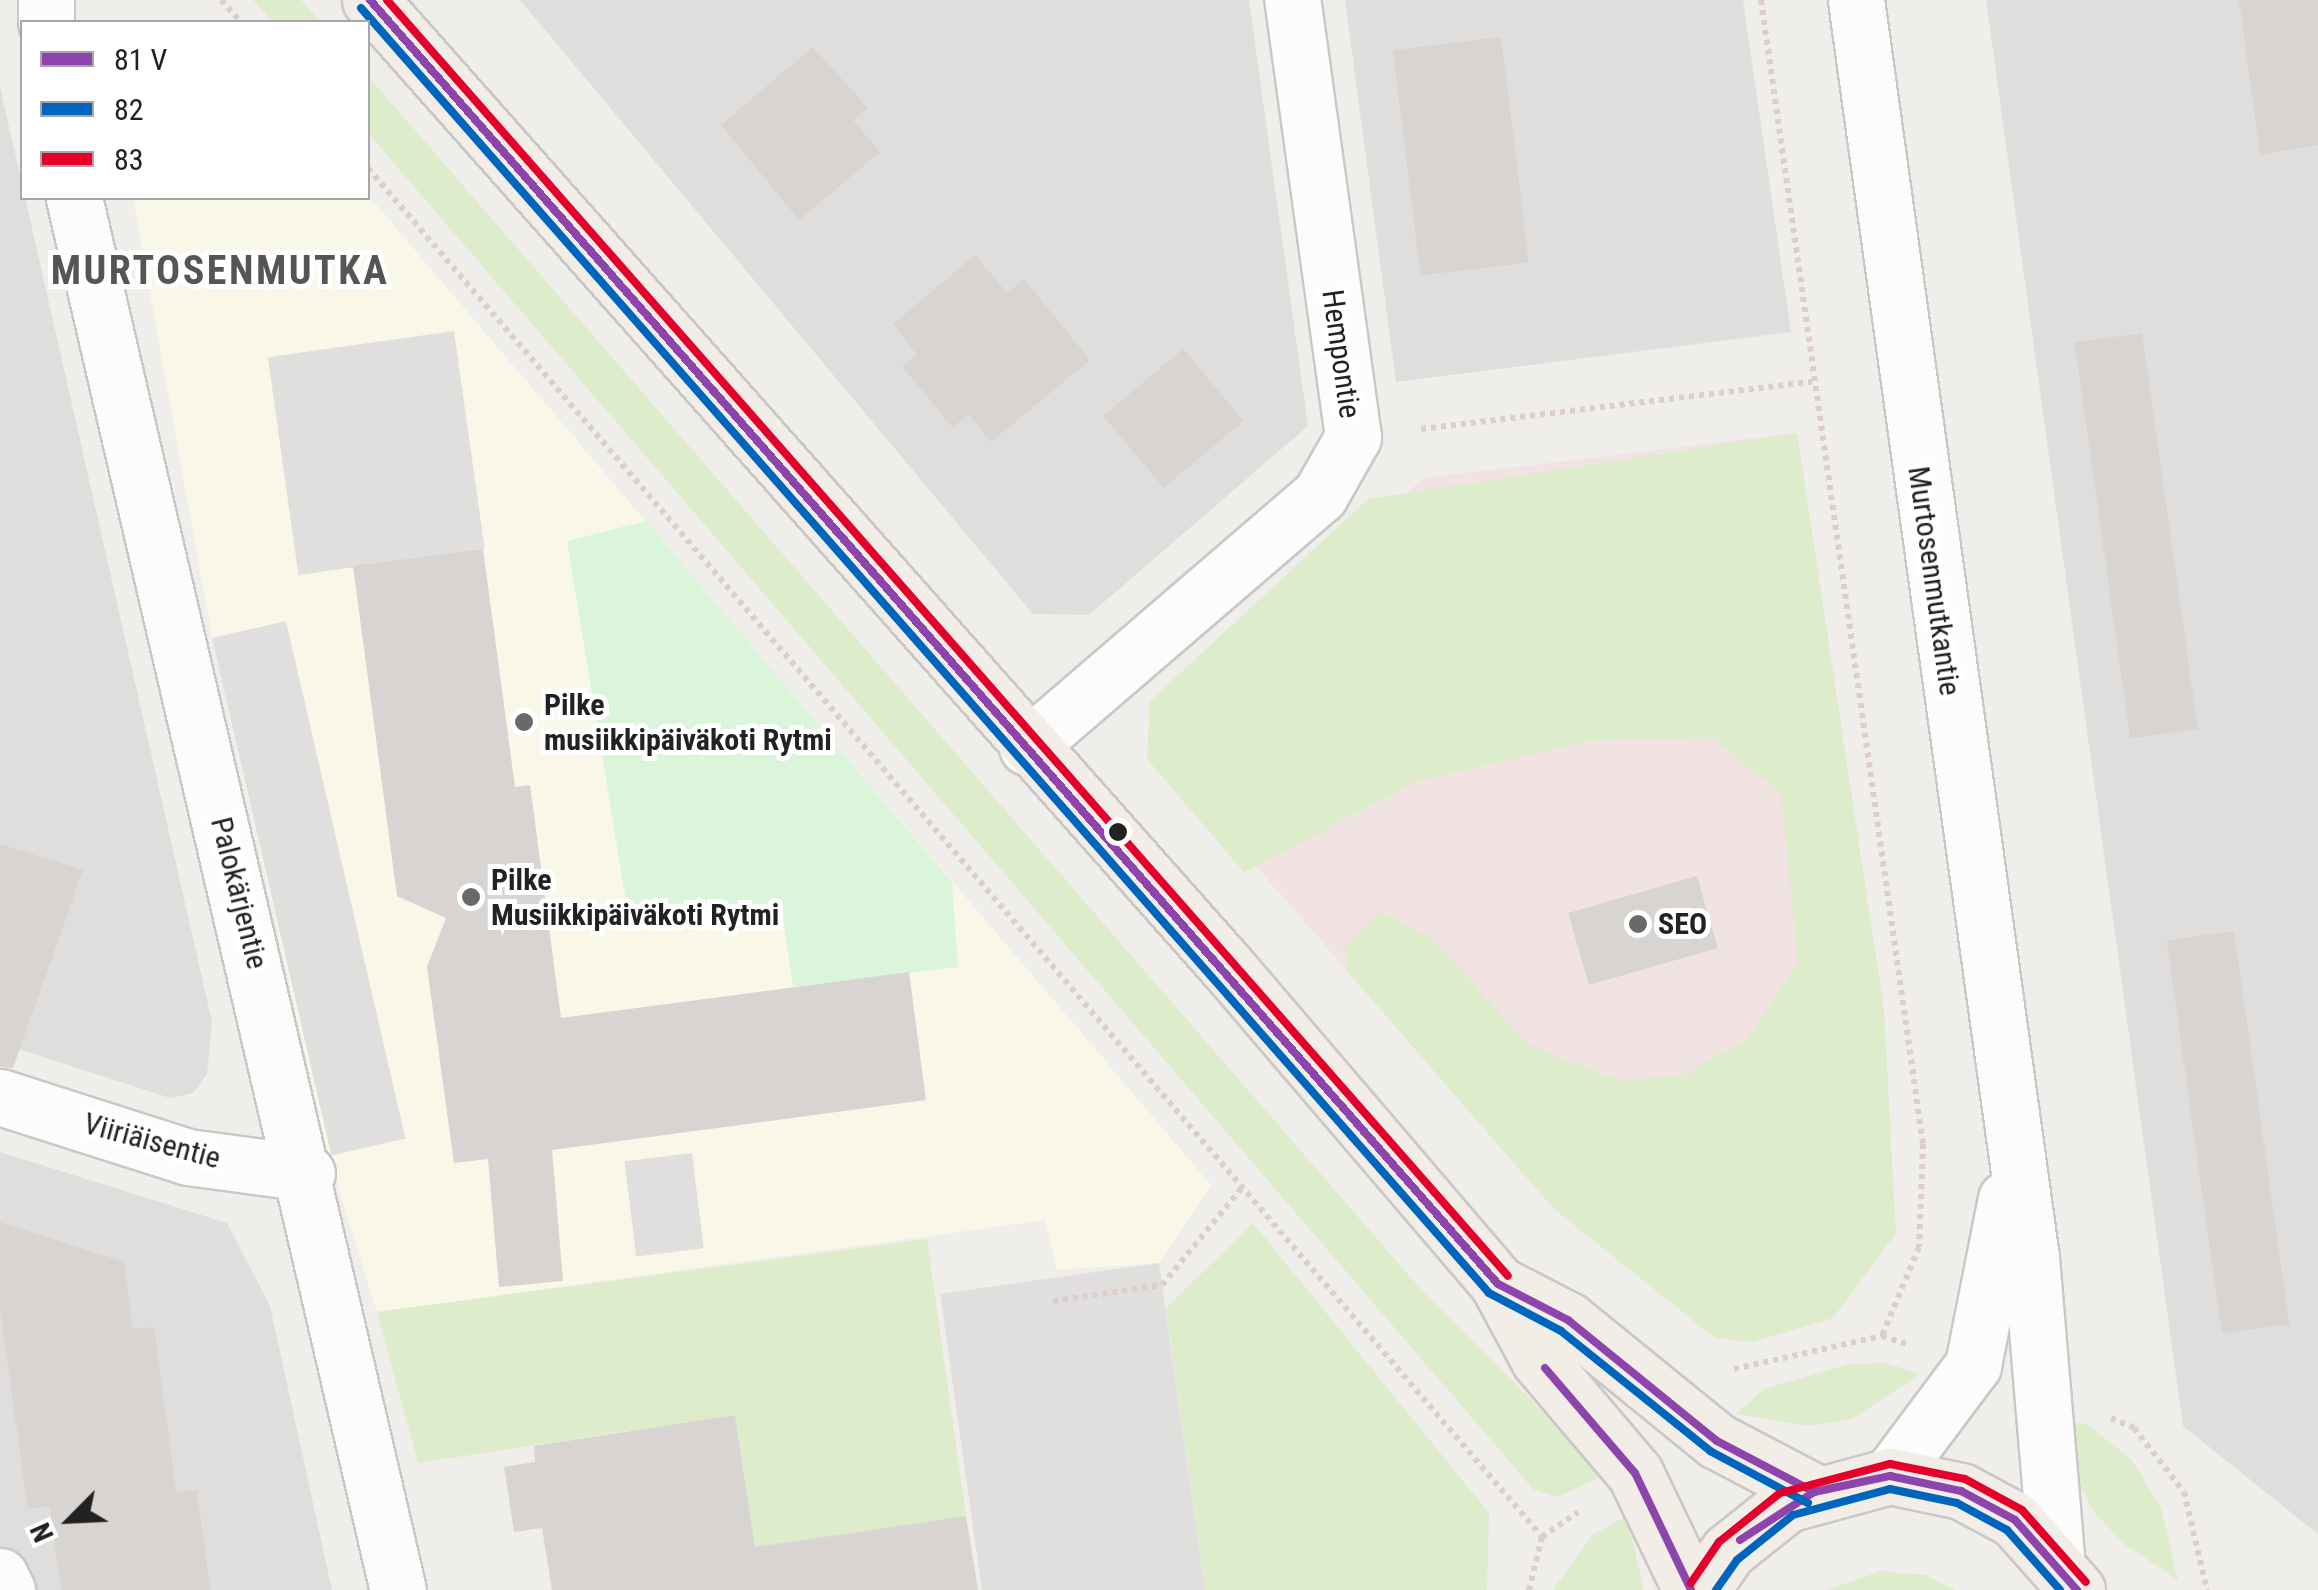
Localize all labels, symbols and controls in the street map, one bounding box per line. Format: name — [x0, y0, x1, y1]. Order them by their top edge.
legend — [20, 20, 370, 200]
text: 81 V — [114, 42, 167, 77]
text: 82 — [114, 92, 144, 127]
text: 83 — [114, 142, 144, 177]
district label: MURTOSENMUTKA — [51, 247, 389, 295]
street label: Hempontie — [1314, 287, 1368, 421]
street label: Murtosenmutkantie — [1900, 464, 1968, 698]
place label: Pilke musiikkipäiväkoti Rytmi — [544, 687, 832, 758]
marker: Pilke musiikkipäiväkoti Rytmi — [513, 711, 535, 733]
street label: Palokärjentie — [203, 813, 275, 973]
unlabelled marker — [1108, 822, 1128, 842]
place label: Pilke Musiikkipäiväkoti Rytmi — [491, 862, 779, 932]
marker: Pilke Musiikkipäiväkoti Rytmi — [460, 886, 482, 908]
place label: SEO — [1658, 906, 1707, 942]
marker: SEO — [1627, 913, 1649, 935]
street label: Viiriäisentie — [80, 1106, 224, 1176]
north arrow — [20, 1470, 120, 1570]
text: N — [24, 1518, 61, 1547]

